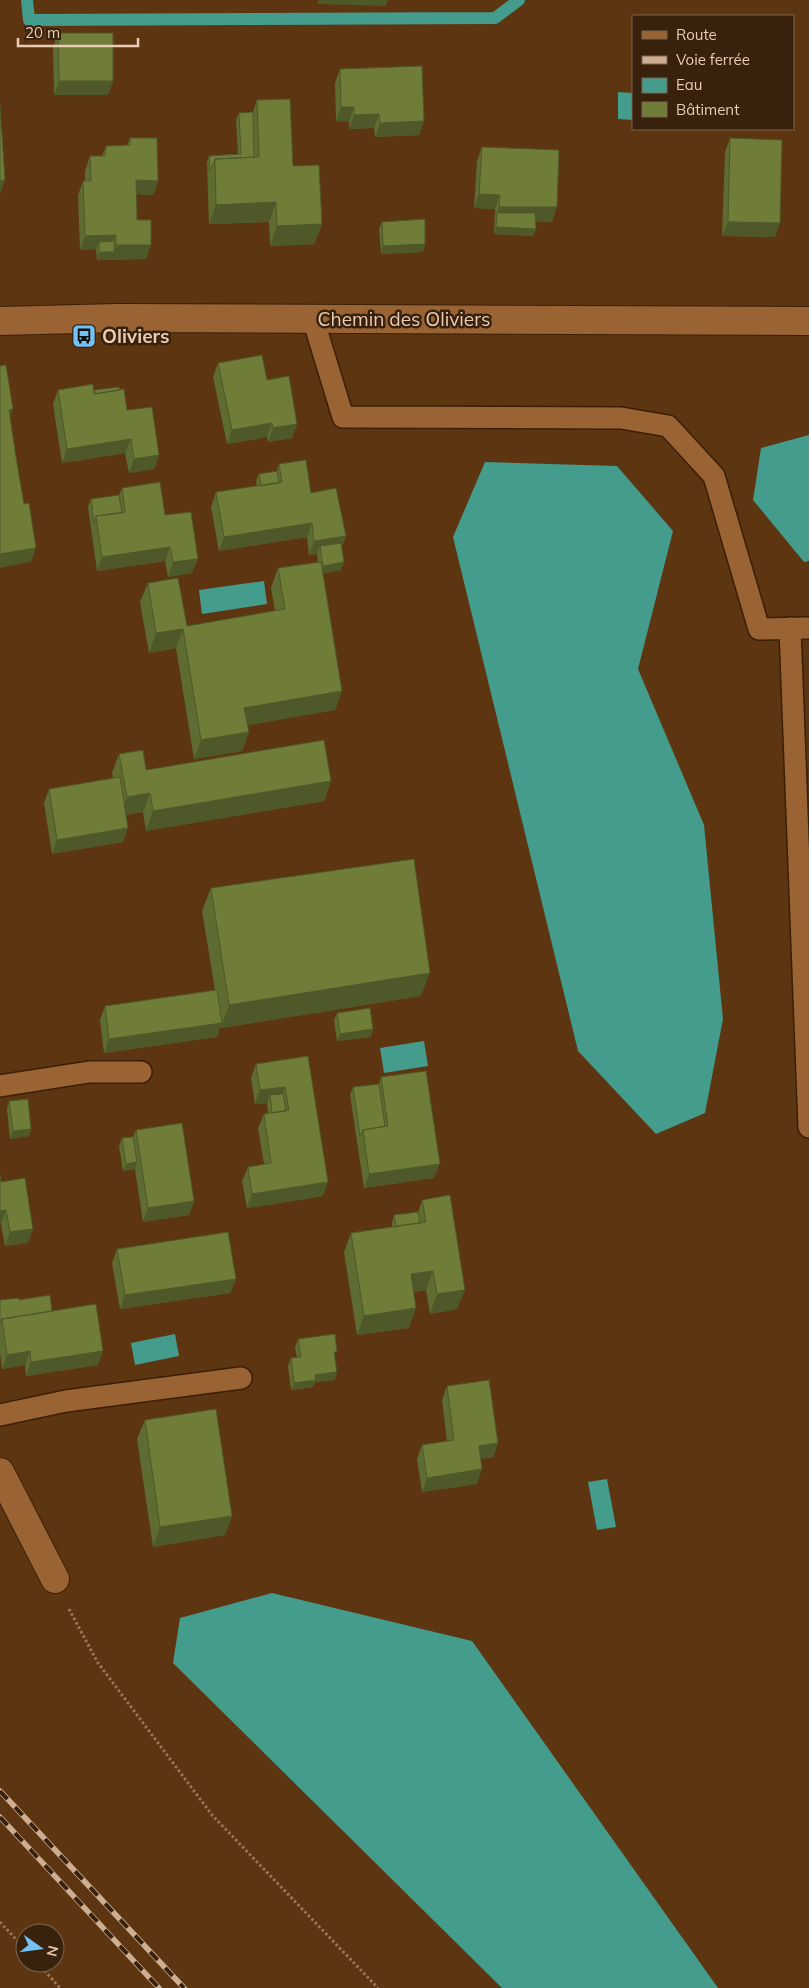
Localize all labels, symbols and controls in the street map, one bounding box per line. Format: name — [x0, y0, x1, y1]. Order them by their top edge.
scale bar — [18, 15, 138, 47]
legend — [632, 15, 794, 130]
text: 20 m — [25, 23, 60, 42]
text: Route — [676, 25, 717, 44]
text: Voie ferrée — [676, 50, 750, 69]
text: Eau — [676, 75, 702, 94]
text: Bâtiment — [676, 100, 739, 119]
street label: Chemin des Oliviers — [318, 307, 490, 331]
bus stop icon: Oliviers — [71, 323, 97, 349]
place label: Oliviers — [102, 324, 169, 348]
north arrow — [15, 1923, 65, 1973]
text: N — [43, 1944, 63, 1958]

